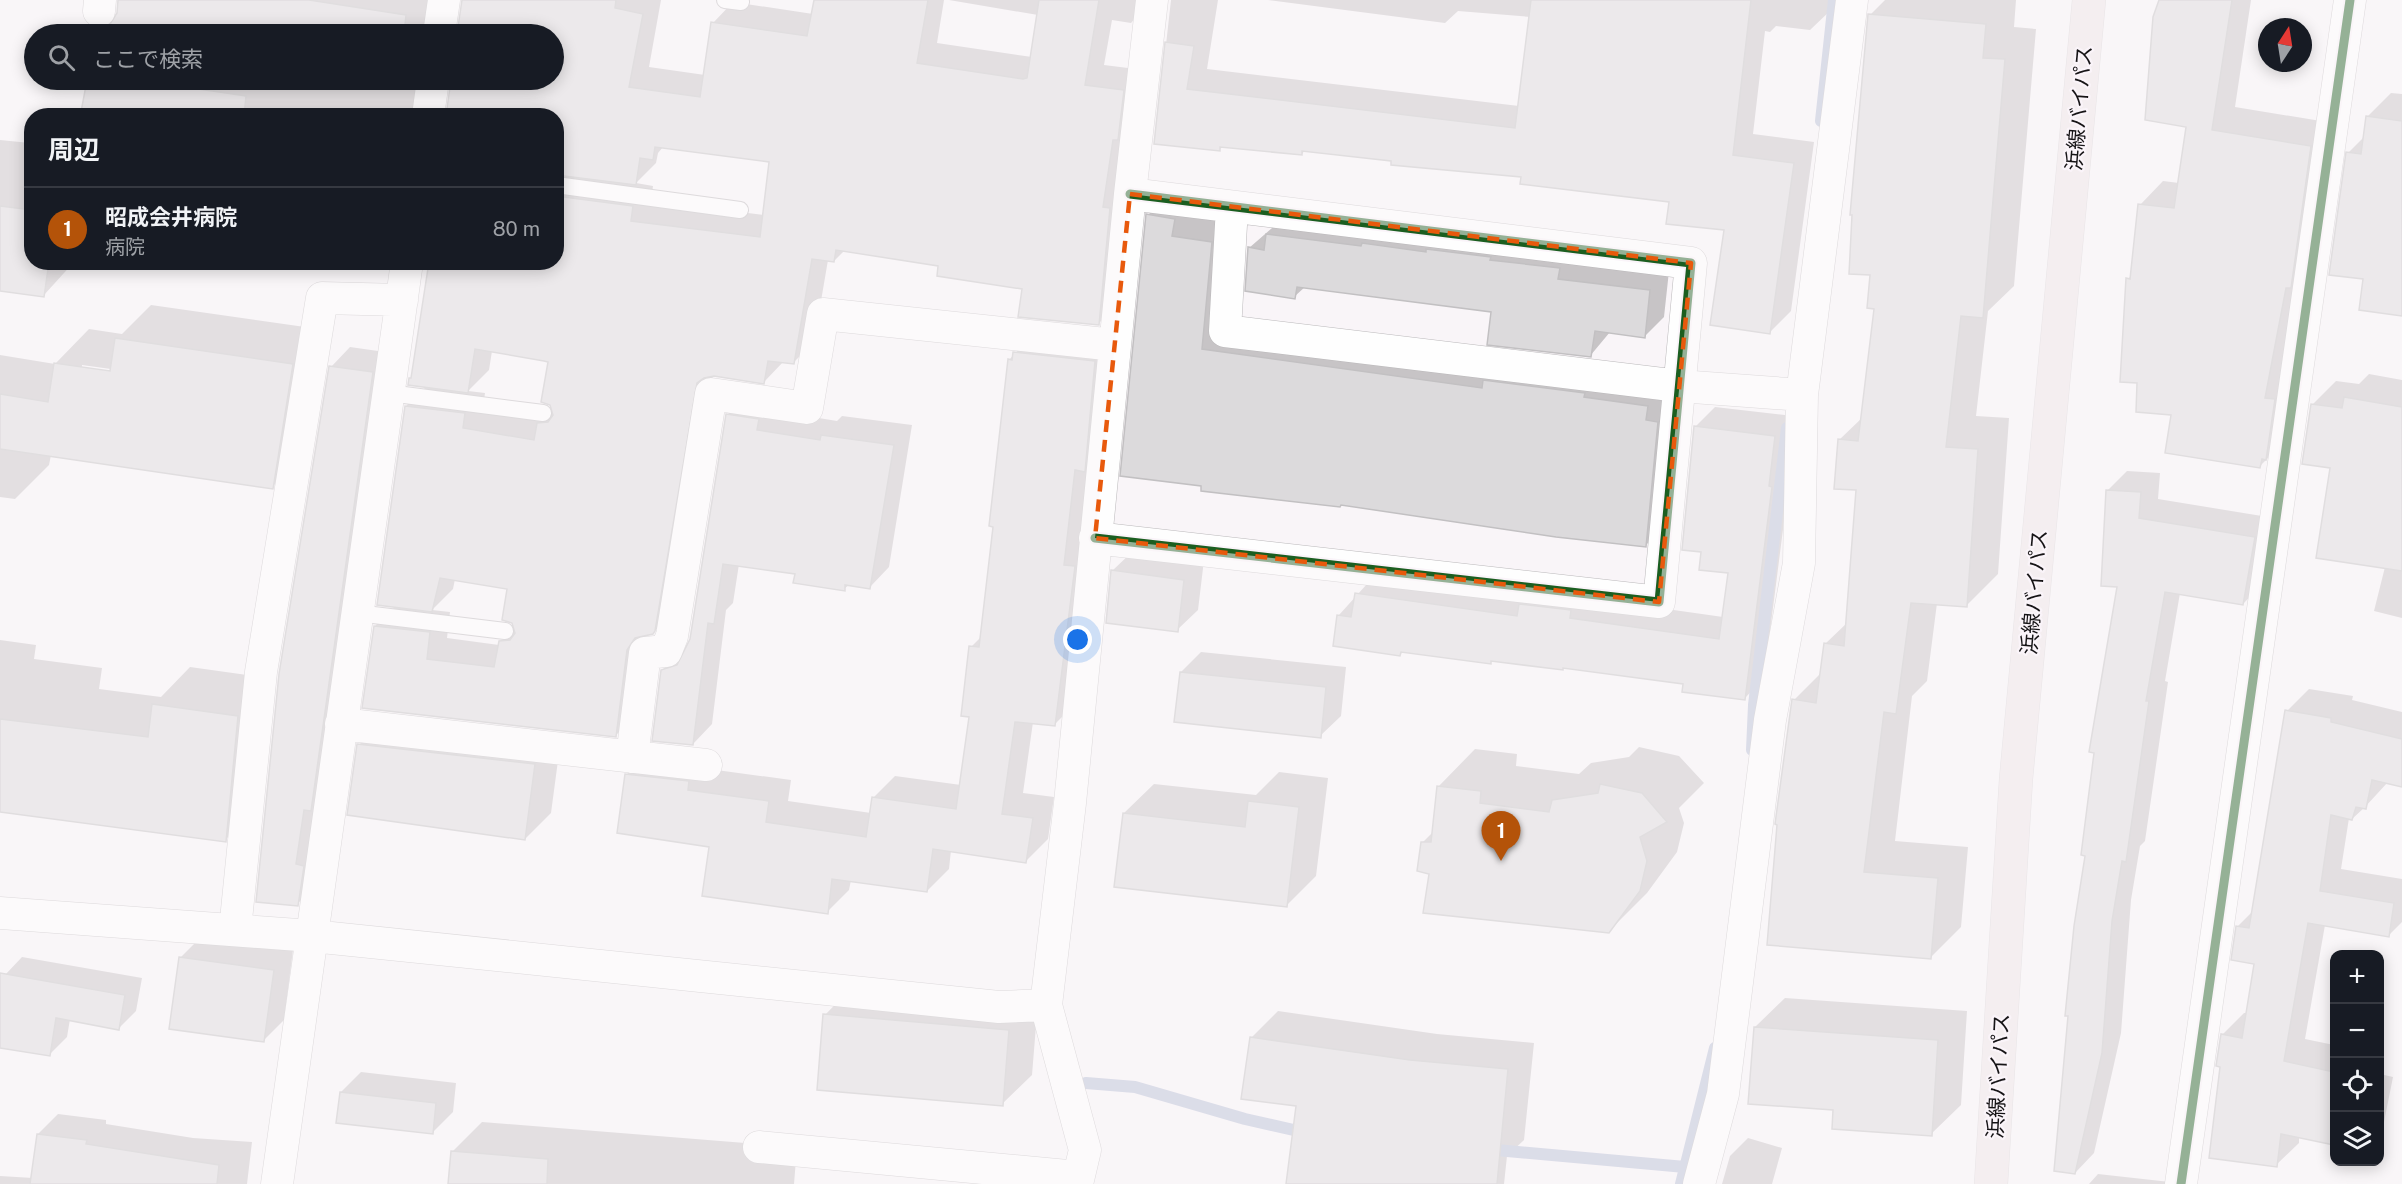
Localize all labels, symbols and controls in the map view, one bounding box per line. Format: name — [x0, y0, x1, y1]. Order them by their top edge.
north arrow — [2258, 18, 2312, 72]
search box — [24, 24, 564, 90]
icon: search — [45, 41, 78, 74]
street label: 浜線バイパス — [2061, 44, 2097, 172]
text: ここで検索 — [93, 46, 203, 72]
text: 周辺 — [48, 134, 100, 165]
text: 昭成会井病院 — [105, 204, 237, 230]
text: 1 — [63, 217, 72, 241]
text: 80 m — [493, 217, 540, 241]
text: 病院 — [105, 235, 145, 259]
street label: 浜線バイパス — [2016, 528, 2052, 656]
your location — [1063, 625, 1092, 654]
pin: 1 — [1482, 812, 1520, 861]
map controls — [2330, 950, 2384, 1166]
button: + — [2330, 950, 2384, 1004]
button: − — [2330, 1004, 2384, 1058]
street label: 浜線バイパス — [1982, 1013, 2014, 1139]
button: locate — [2330, 1058, 2384, 1112]
button: layers — [2330, 1112, 2384, 1166]

